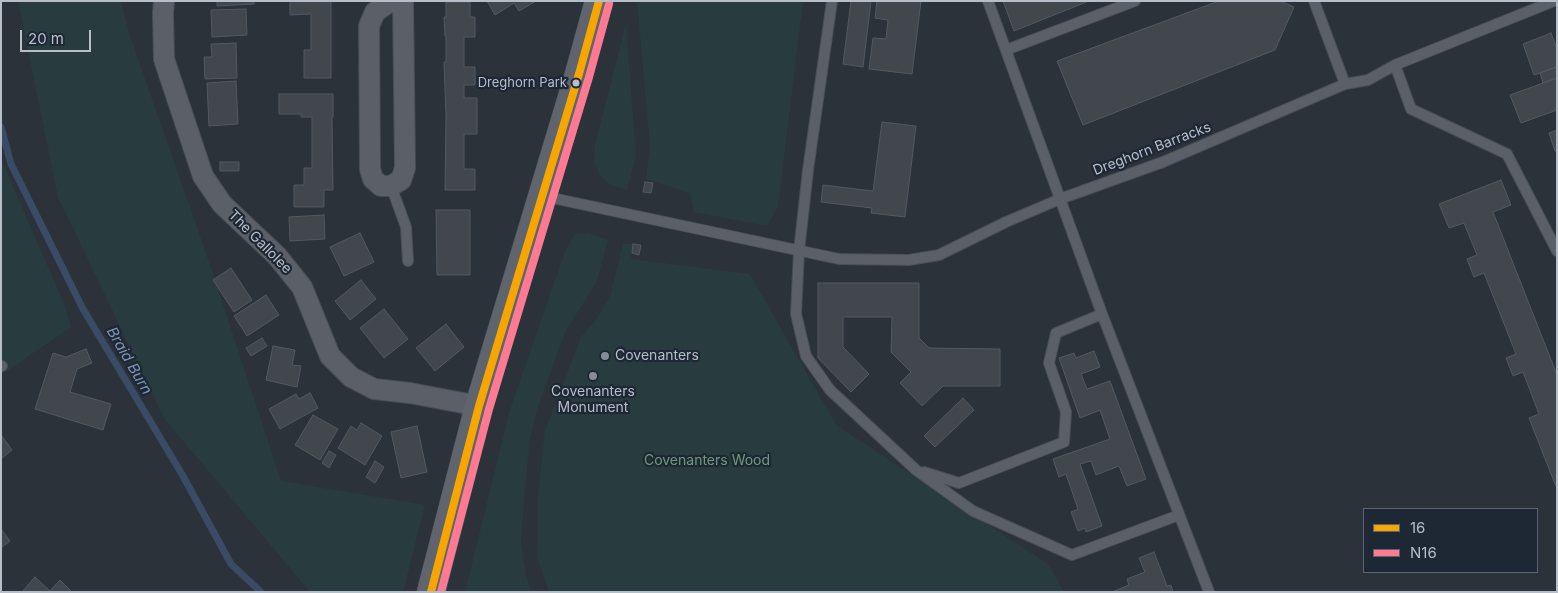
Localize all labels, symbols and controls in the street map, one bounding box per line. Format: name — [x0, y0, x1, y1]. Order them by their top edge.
scale bar — [22, 20, 94, 52]
text: 20 m — [28, 29, 64, 48]
place label: Dreghorn Park — [478, 75, 567, 91]
marker: Dreghorn Park — [571, 78, 581, 88]
street label: Dreghorn Barracks — [1091, 119, 1213, 179]
street label: The Gallolee — [225, 207, 295, 277]
water label: Braid Burn — [102, 324, 156, 398]
place label: Covenanters — [615, 348, 699, 364]
marker: Covenanters — [599, 350, 611, 362]
marker: Covenanters Monument — [587, 370, 599, 382]
place label: Covenanters Monument — [551, 384, 635, 417]
park label: Covenanters Wood — [644, 453, 770, 469]
legend — [1363, 508, 1538, 573]
text: 16 — [1410, 518, 1425, 537]
text: N16 — [1410, 543, 1437, 562]

